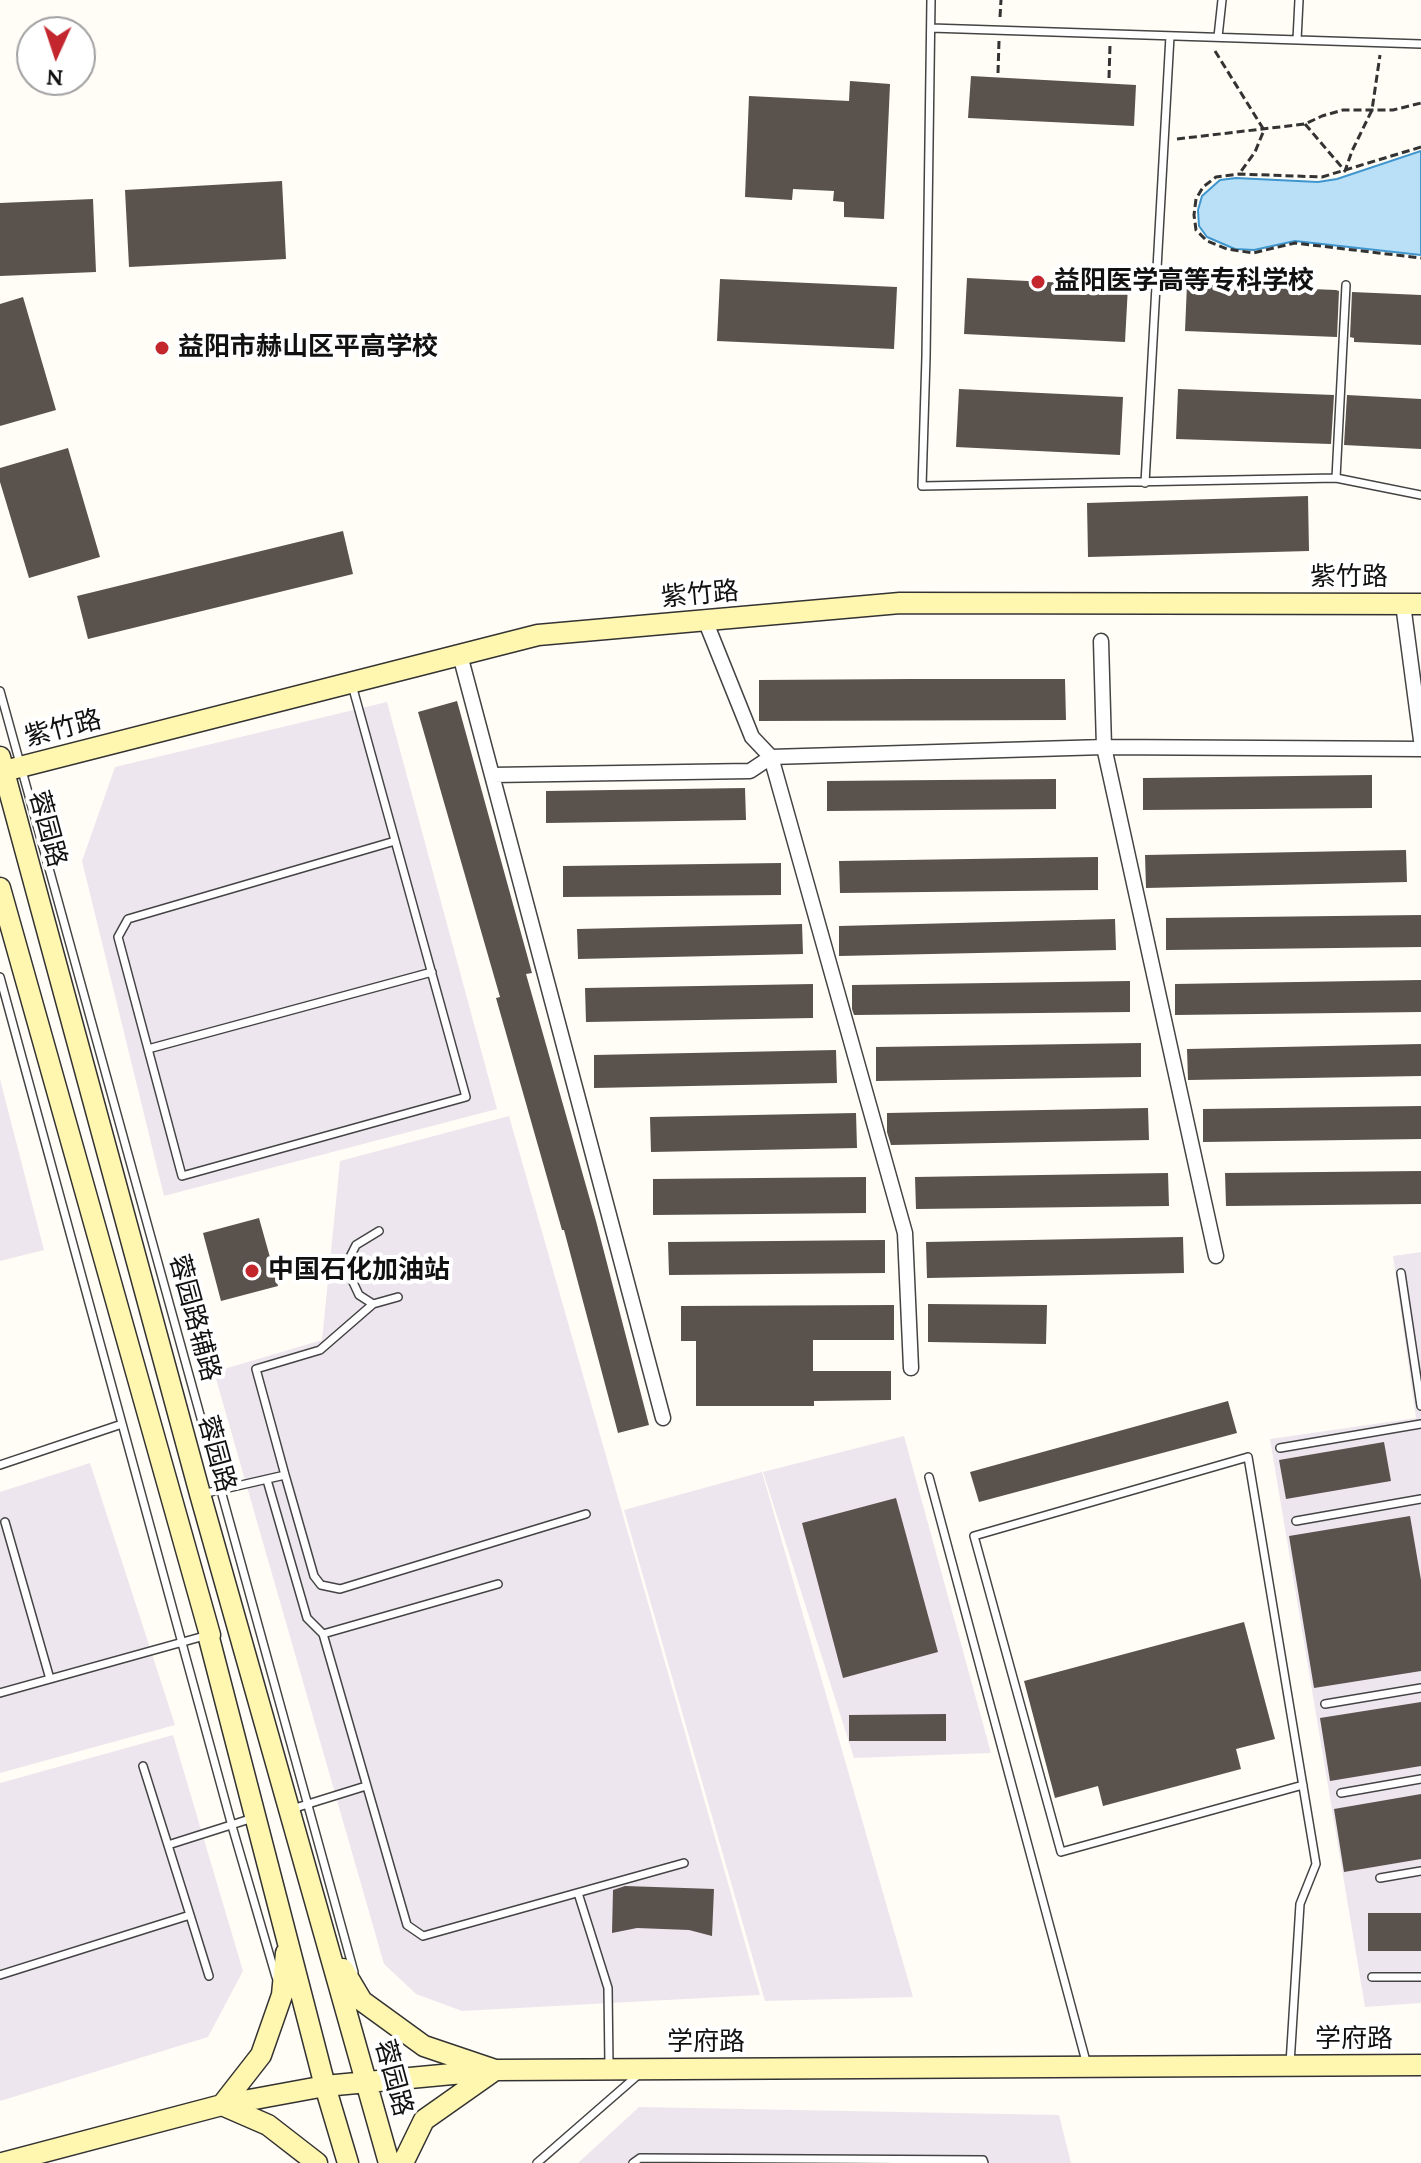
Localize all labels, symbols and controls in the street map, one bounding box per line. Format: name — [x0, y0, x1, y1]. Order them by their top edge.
north arrow — [16, 16, 96, 96]
text: N — [46, 64, 64, 92]
place label: 益阳医学高等专科学校 — [1054, 266, 1314, 298]
marker: 益阳医学高等专科学校 — [1029, 273, 1047, 291]
place label: 益阳市赫山区平高学校 — [178, 332, 438, 364]
marker: 益阳市赫山区平高学校 — [153, 339, 171, 357]
street label: 紫竹路 — [1310, 562, 1388, 594]
street label: 紫竹路 — [660, 576, 740, 614]
street label: 紫竹路 — [21, 704, 105, 754]
street label: 蓉园路 — [22, 787, 72, 871]
street label: 蓉园路辅路 — [162, 1251, 226, 1385]
place label: 中国石化加油站 — [268, 1255, 450, 1287]
marker: 中国石化加油站 — [243, 1262, 261, 1280]
street label: 蓉园路 — [191, 1412, 241, 1496]
street label: 学府路 — [1315, 2024, 1393, 2056]
street label: 学府路 — [667, 2027, 745, 2059]
street label: 蓉园路 — [368, 2036, 418, 2120]

